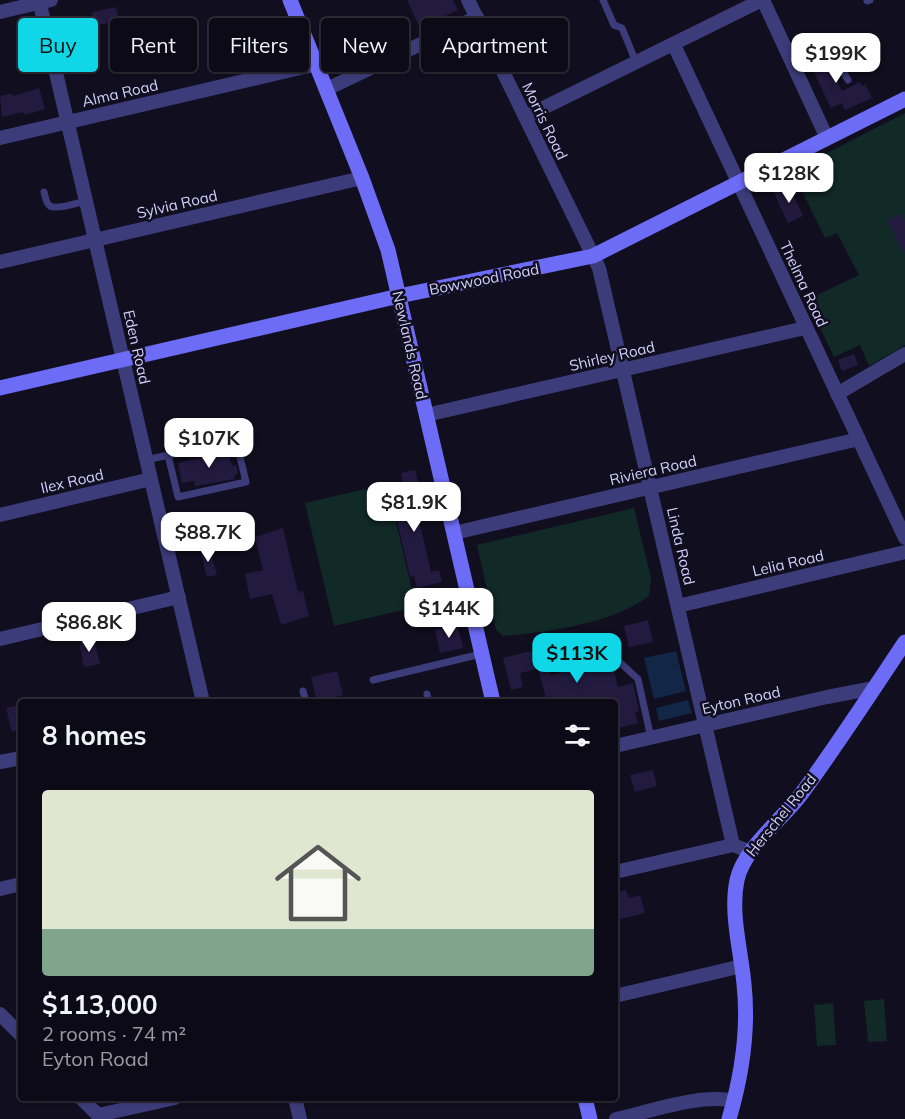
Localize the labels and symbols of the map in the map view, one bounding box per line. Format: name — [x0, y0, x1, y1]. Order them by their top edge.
pin: $199K — [794, 33, 878, 84]
street label: Alma Road — [80, 75, 160, 111]
street label: Morris Road — [518, 79, 572, 163]
pin: $128K — [747, 153, 831, 204]
street label: Sylvia Road — [135, 186, 219, 222]
street label: Thelma Road — [776, 238, 832, 330]
street label: Bowwood Road — [427, 259, 541, 299]
street label: Newlands Road — [388, 289, 432, 401]
street label: Eden Road — [119, 308, 155, 386]
street label: Shirley Road — [567, 337, 657, 375]
pin: $107K — [167, 418, 251, 469]
street label: Riviera Road — [608, 451, 698, 489]
street label: Ilex Road — [39, 465, 105, 497]
pin: $81.9K — [365, 482, 463, 533]
street label: Linda Road — [663, 505, 699, 587]
pin: $88.7K — [159, 512, 257, 563]
street label: Lelia Road — [750, 546, 826, 580]
pin: $144K — [407, 588, 491, 639]
pin: $86.8K — [40, 602, 138, 653]
pin: $113K — [535, 633, 619, 684]
street label: Eyton Road — [700, 682, 782, 718]
street label: Herschel Road — [742, 770, 820, 860]

